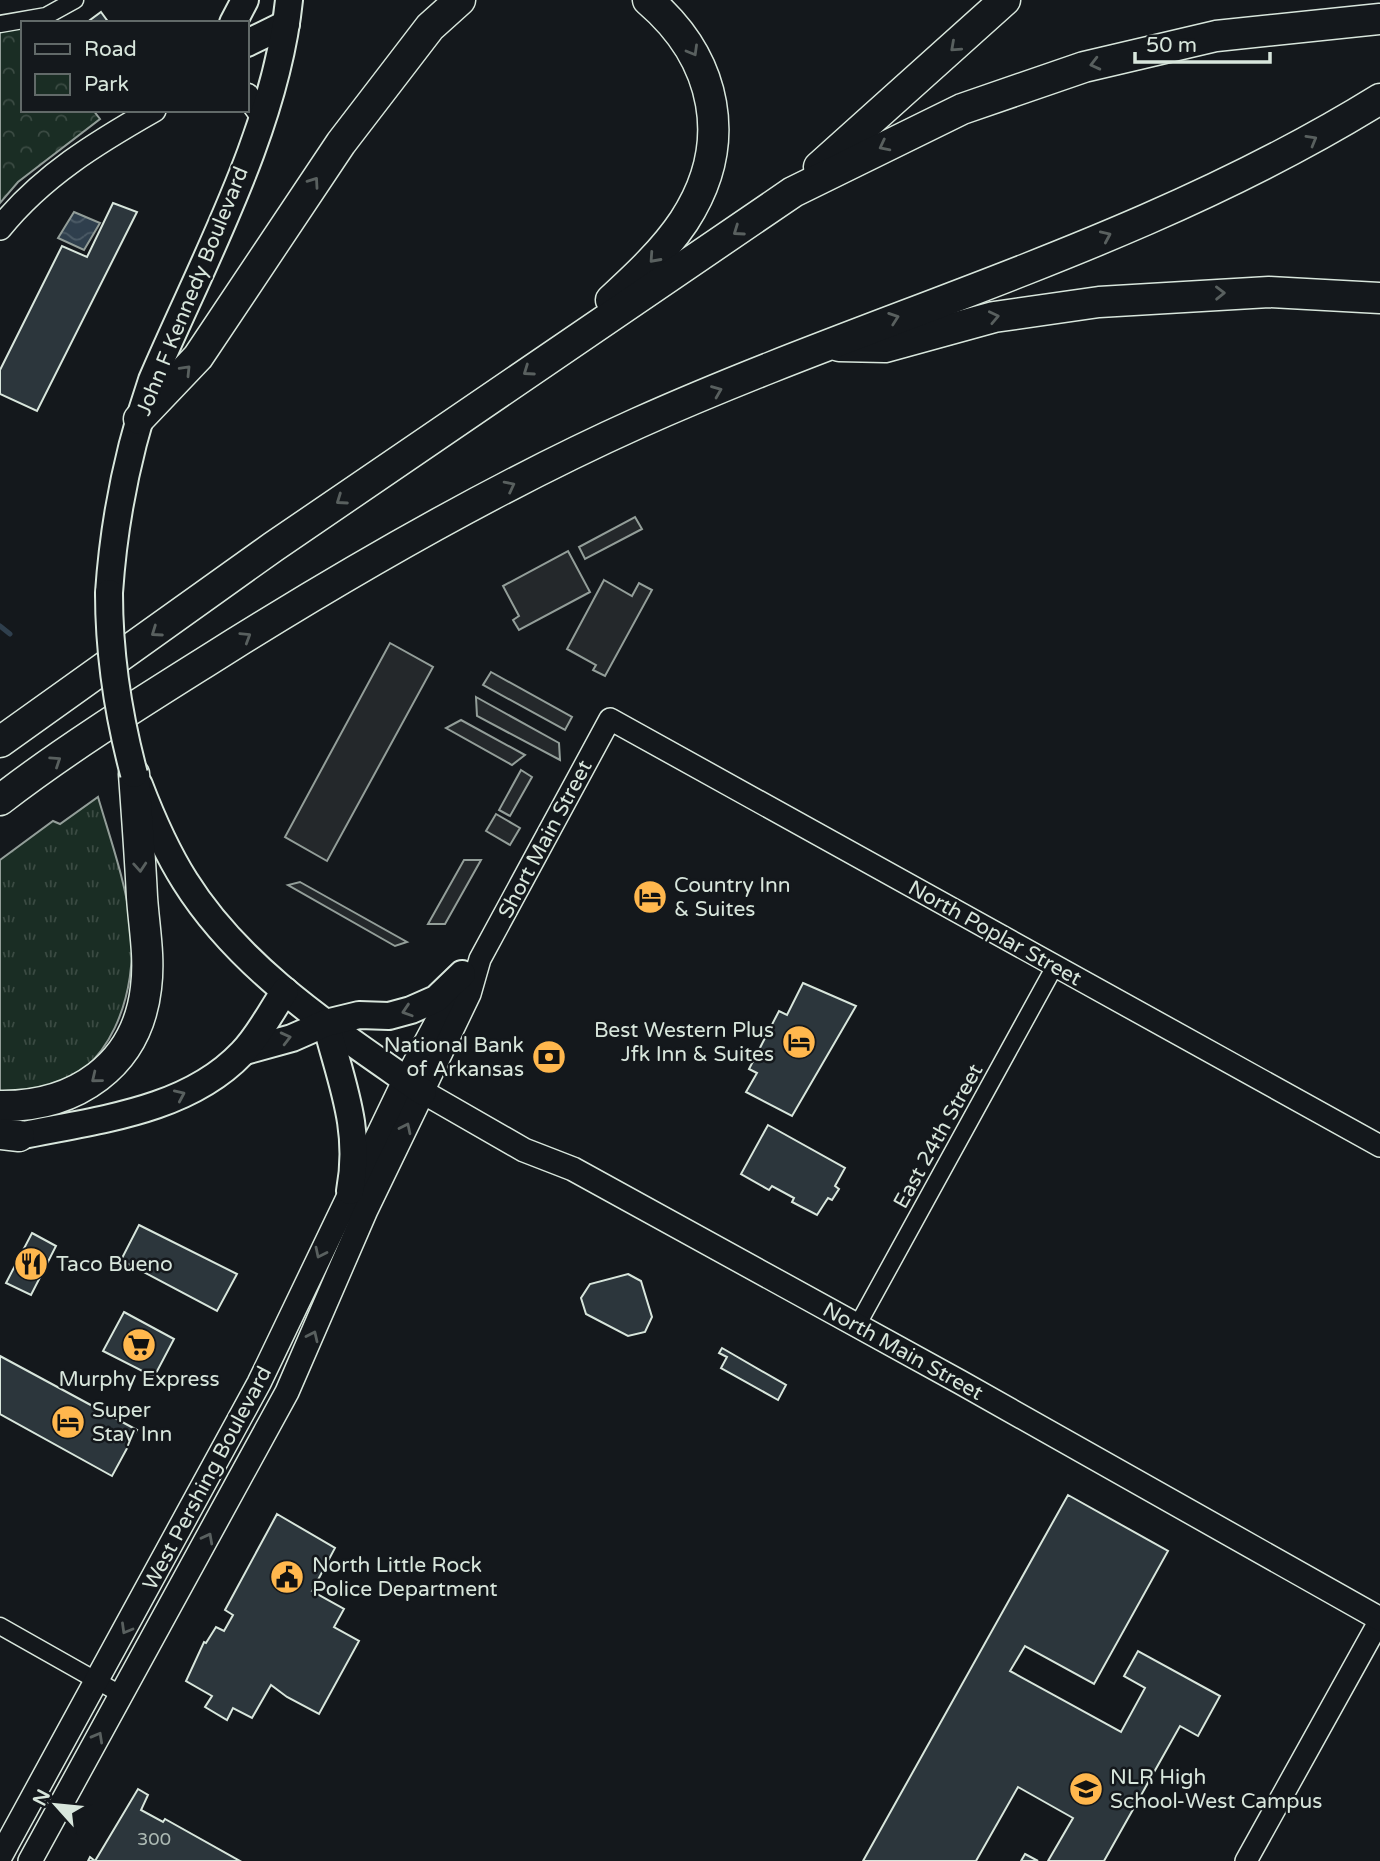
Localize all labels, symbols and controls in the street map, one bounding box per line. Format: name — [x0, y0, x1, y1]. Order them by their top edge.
legend — [21, 21, 248, 112]
scale bar — [1135, 21, 1270, 65]
text: 50 m — [1146, 33, 1197, 58]
text: Road — [84, 37, 137, 62]
one-way arrow — [950, 39, 963, 51]
one-way arrow — [684, 43, 697, 56]
one-way arrow — [1089, 56, 1101, 70]
text: Park — [84, 72, 129, 97]
one-way arrow — [1305, 135, 1318, 148]
one-way arrow — [879, 138, 891, 152]
street label: John F Kennedy Boulevard — [131, 163, 254, 419]
one-way arrow — [306, 177, 318, 190]
one-way arrow — [733, 223, 746, 235]
one-way arrow — [1099, 230, 1112, 244]
one-way arrow — [650, 250, 663, 263]
one-way arrow — [1216, 285, 1226, 301]
one-way arrow — [988, 311, 1000, 326]
one-way arrow — [888, 312, 900, 326]
one-way arrow — [523, 363, 536, 375]
one-way arrow — [178, 365, 190, 378]
one-way arrow — [710, 385, 722, 399]
one-way arrow — [503, 481, 515, 495]
one-way arrow — [336, 492, 349, 504]
one-way arrow — [151, 624, 164, 636]
one-way arrow — [239, 632, 252, 645]
street label: Short Main Street — [493, 756, 598, 923]
one-way arrow — [48, 757, 61, 769]
one-way arrow — [133, 861, 148, 872]
place label: Country Inn & Suites — [674, 873, 791, 922]
street label: North Poplar Street — [904, 875, 1086, 991]
hotel icon: Country Inn & Suites — [631, 878, 669, 916]
one-way arrow — [401, 1002, 413, 1017]
place label: Best Western Plus Jfk Inn & Suites — [594, 1018, 774, 1067]
hotel icon: Best Western Plus Jfk Inn & Suites — [780, 1023, 818, 1061]
one-way arrow — [280, 1032, 292, 1046]
place label: National Bank of Arkansas — [384, 1033, 524, 1082]
bank icon: National Bank of Arkansas — [530, 1038, 568, 1076]
street label: East 24th Street — [888, 1060, 988, 1213]
one-way arrow — [91, 1069, 103, 1082]
one-way arrow — [173, 1089, 185, 1103]
one-way arrow — [397, 1123, 411, 1135]
restaurant icon: Taco Bueno — [12, 1245, 50, 1283]
one-way arrow — [314, 1245, 328, 1258]
place label: Taco Bueno — [56, 1252, 173, 1277]
street label: North Main Street — [818, 1297, 987, 1406]
supermarket icon: Murphy Express — [120, 1326, 158, 1364]
one-way arrow — [305, 1331, 319, 1343]
street label: West Pershing Boulevard — [138, 1362, 277, 1594]
place label: Murphy Express — [58, 1367, 220, 1392]
place label: Super Stay Inn — [92, 1398, 172, 1447]
hotel icon: Super Stay Inn — [49, 1403, 87, 1441]
one-way arrow — [200, 1532, 213, 1545]
place label: North Little Rock Police Department — [312, 1553, 498, 1602]
public building icon: North Little Rock Police Department — [268, 1558, 306, 1596]
one-way arrow — [121, 1621, 134, 1634]
one-way arrow — [90, 1731, 103, 1744]
place label: NLR High School-West Campus — [1110, 1765, 1322, 1814]
north arrow — [21, 1770, 91, 1840]
school or university icon: NLR High School-West Campus — [1067, 1770, 1105, 1808]
text: N — [28, 1786, 55, 1810]
house number: 300 — [137, 1828, 171, 1850]

